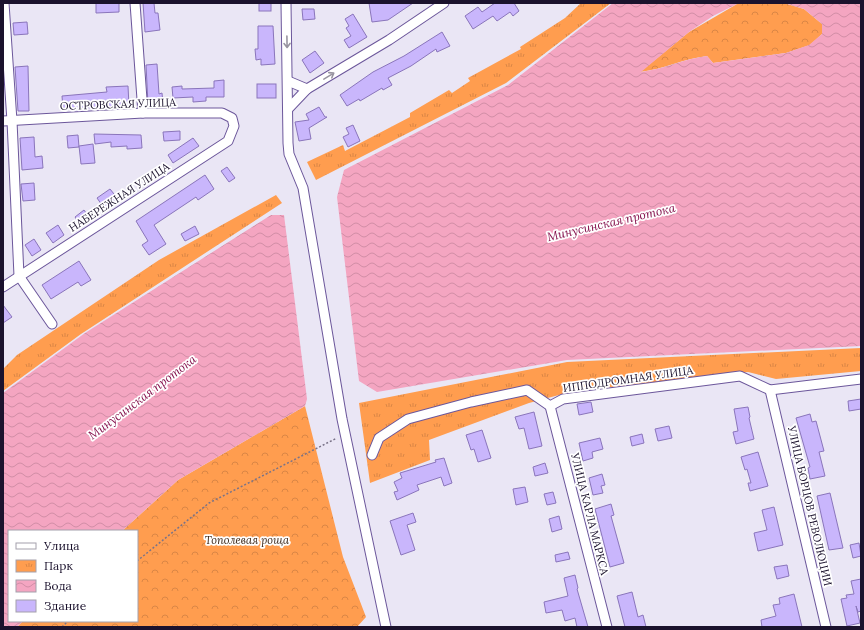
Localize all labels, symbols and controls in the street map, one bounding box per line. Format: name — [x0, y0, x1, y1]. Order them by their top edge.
one-way arrow — [283, 35, 291, 48]
one-way arrow — [323, 72, 334, 80]
street label: ОСТРОВСКАЯ УЛИЦА — [60, 95, 177, 113]
street label: НАБЕРЕЖНАЯ УЛИЦА — [66, 159, 173, 235]
water label: Минусинская протока — [545, 200, 677, 244]
water label: Минусинская протока — [85, 351, 199, 442]
street label: ИППОДРОМНАЯ УЛИЦА — [562, 363, 695, 395]
street label: УЛИЦА БОРЦОВ РЕВОЛЮЦИИ — [785, 424, 835, 588]
street label: УЛИЦА КАРЛА МАРКСА — [568, 451, 612, 577]
legend — [8, 530, 138, 622]
park label: Тополевая роща — [205, 533, 290, 547]
text: Улица — [43, 538, 80, 553]
text: Парк — [44, 558, 73, 573]
text: Вода — [44, 578, 72, 593]
text: Здание — [44, 598, 87, 613]

